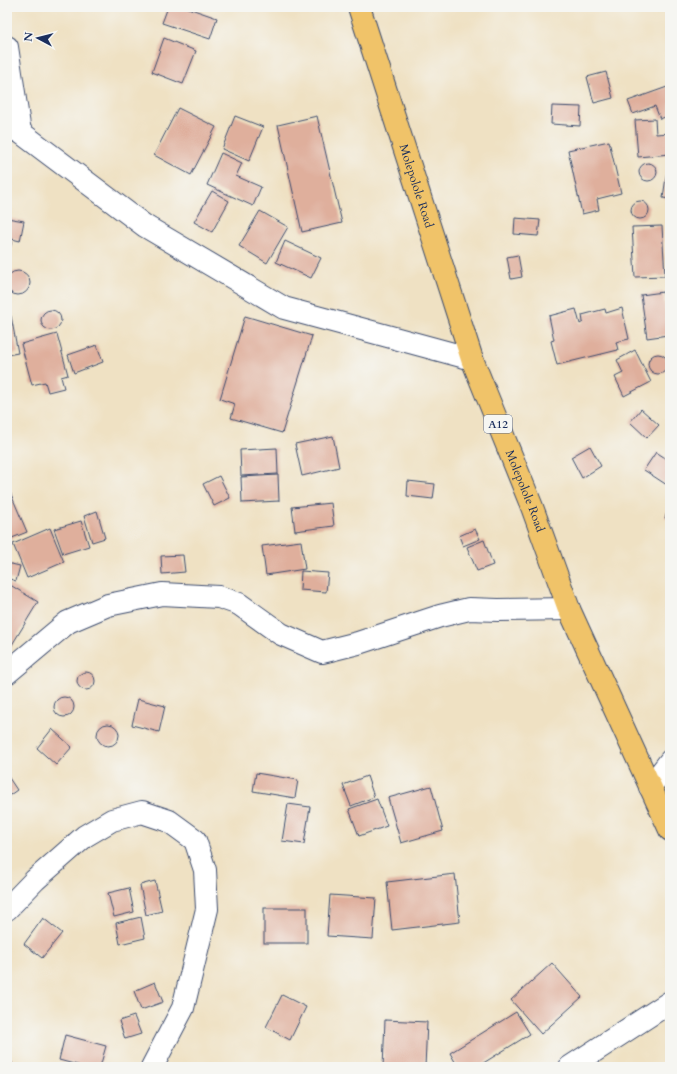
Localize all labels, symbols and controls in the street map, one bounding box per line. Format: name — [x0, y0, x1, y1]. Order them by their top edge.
north arrow — [18, 18, 58, 58]
text: N — [21, 31, 37, 42]
street label: Molepolole Road — [396, 142, 438, 230]
road number: A12 — [484, 415, 512, 433]
street label: Molepolole Road — [502, 448, 549, 535]

